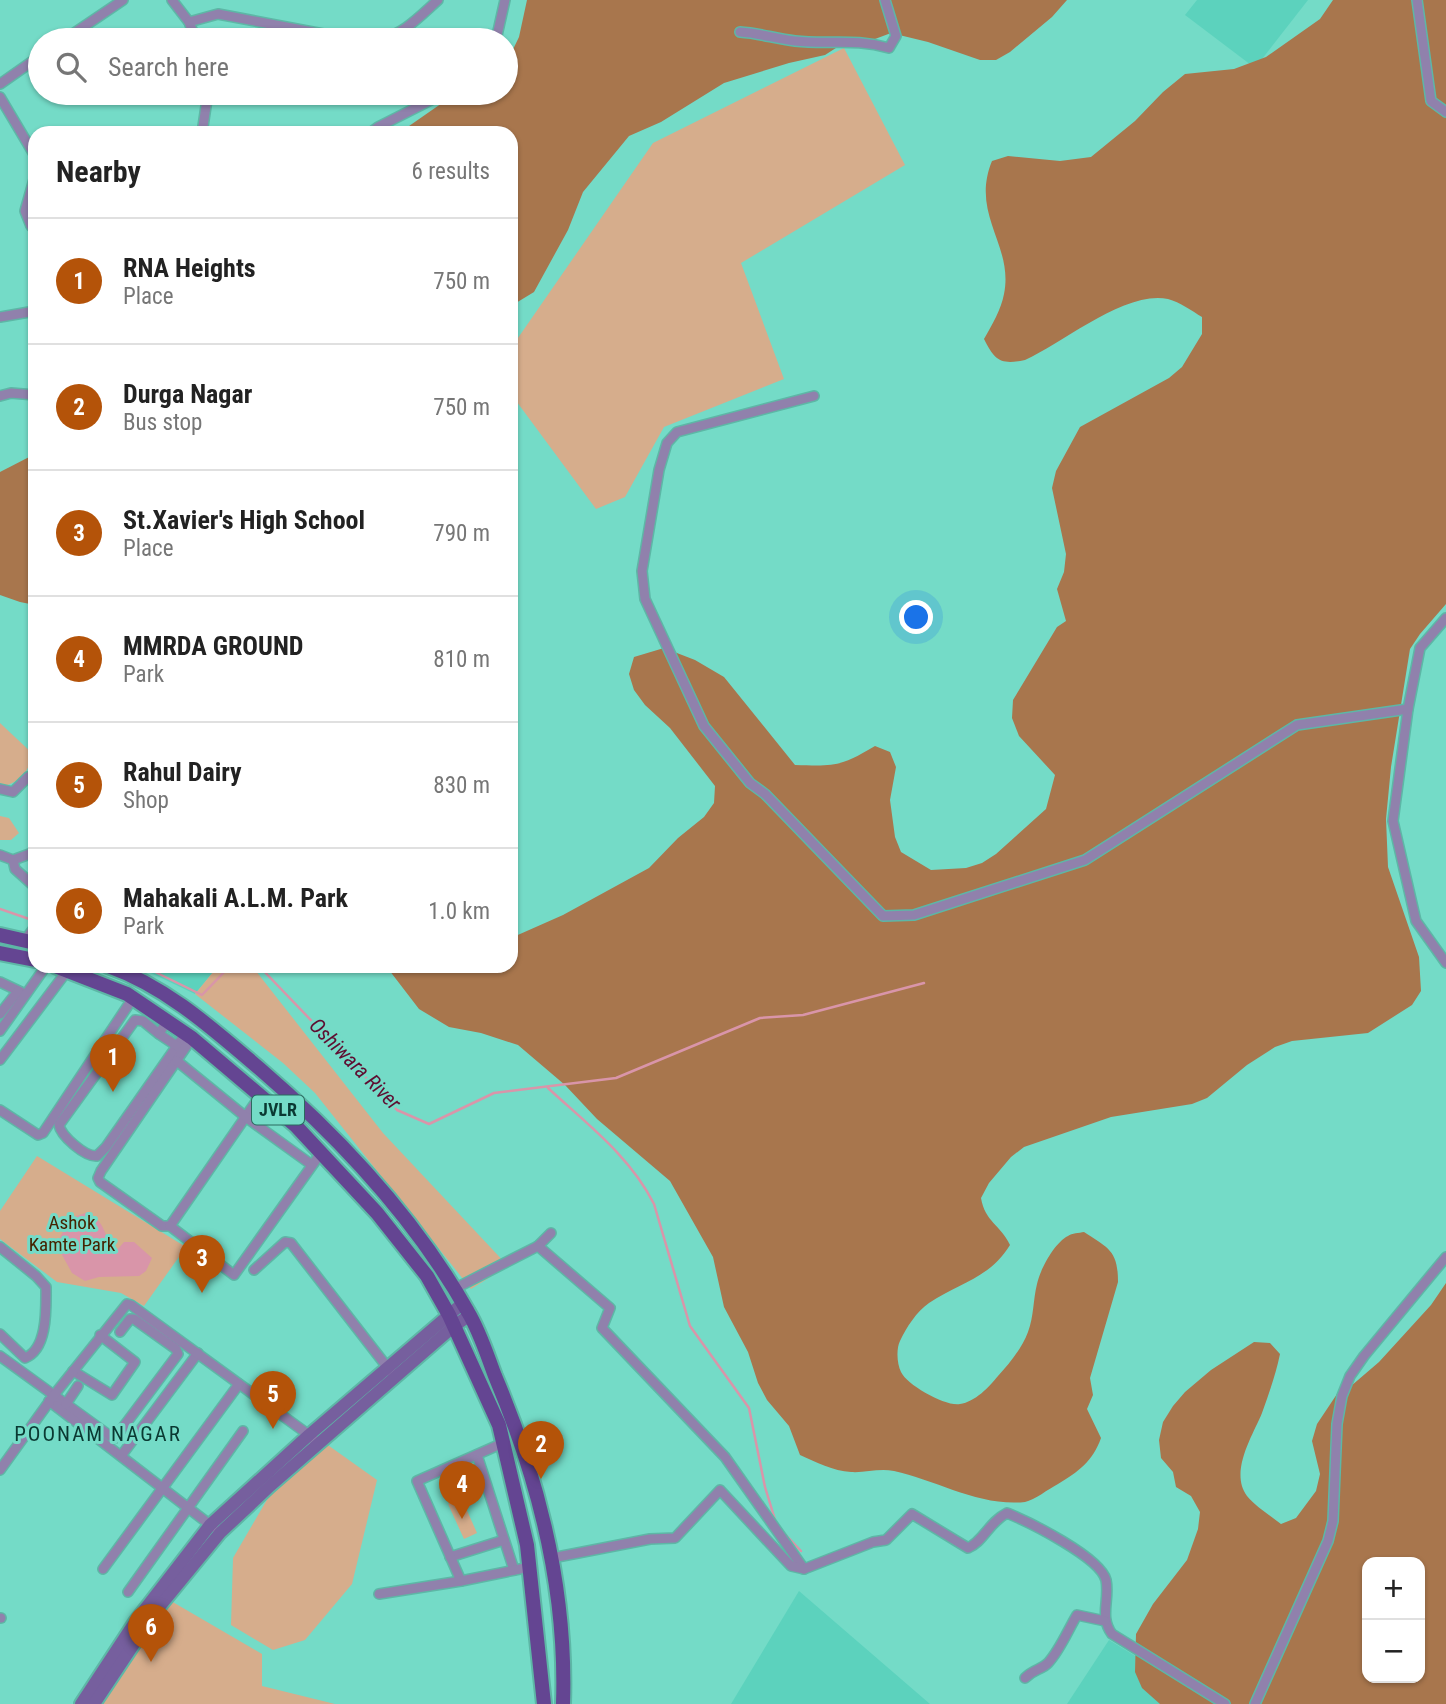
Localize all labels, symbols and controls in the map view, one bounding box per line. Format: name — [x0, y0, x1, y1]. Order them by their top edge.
search box — [28, 28, 518, 105]
icon: search — [52, 48, 90, 86]
text: Search here — [108, 52, 229, 82]
text: Nearby — [56, 154, 141, 189]
text: 6 results — [412, 158, 490, 185]
text: RNA Heights — [123, 253, 256, 283]
text: 1 — [73, 268, 85, 295]
text: 750 m — [433, 268, 490, 295]
text: Place — [123, 283, 173, 310]
text: Durga Nagar — [123, 379, 252, 409]
text: 2 — [73, 394, 85, 421]
text: 750 m — [433, 394, 490, 421]
text: Bus stop — [123, 409, 202, 436]
text: St.Xavier's High School — [123, 505, 365, 535]
text: 3 — [73, 520, 85, 547]
text: 790 m — [433, 520, 490, 547]
text: Place — [123, 535, 173, 562]
your location — [899, 600, 933, 634]
text: MMRDA GROUND — [123, 631, 304, 661]
text: 4 — [73, 646, 85, 673]
text: 810 m — [433, 646, 490, 673]
text: Park — [123, 661, 164, 688]
text: Rahul Dairy — [123, 757, 242, 787]
text: 5 — [73, 772, 85, 799]
text: 830 m — [433, 772, 490, 799]
text: Shop — [123, 787, 169, 814]
text: Mahakali A.L.M. Park — [123, 883, 348, 913]
text: 6 — [73, 898, 85, 925]
text: 1.0 km — [428, 898, 490, 925]
text: Park — [123, 913, 164, 940]
water label: Oshiwara River — [304, 1013, 406, 1115]
pin: 1 — [90, 1034, 136, 1092]
road number: JVLR — [252, 1096, 304, 1125]
park label: Ashok Kamte Park — [29, 1211, 116, 1256]
pin: 3 — [179, 1235, 225, 1293]
pin: 5 — [250, 1371, 296, 1429]
pin: 2 — [518, 1421, 564, 1479]
district label: POONAM NAGAR — [14, 1422, 182, 1446]
pin: 4 — [439, 1461, 485, 1519]
map controls — [1362, 1557, 1425, 1683]
button: + — [1362, 1557, 1425, 1620]
pin: 6 — [128, 1604, 174, 1662]
button: − — [1362, 1620, 1425, 1683]

